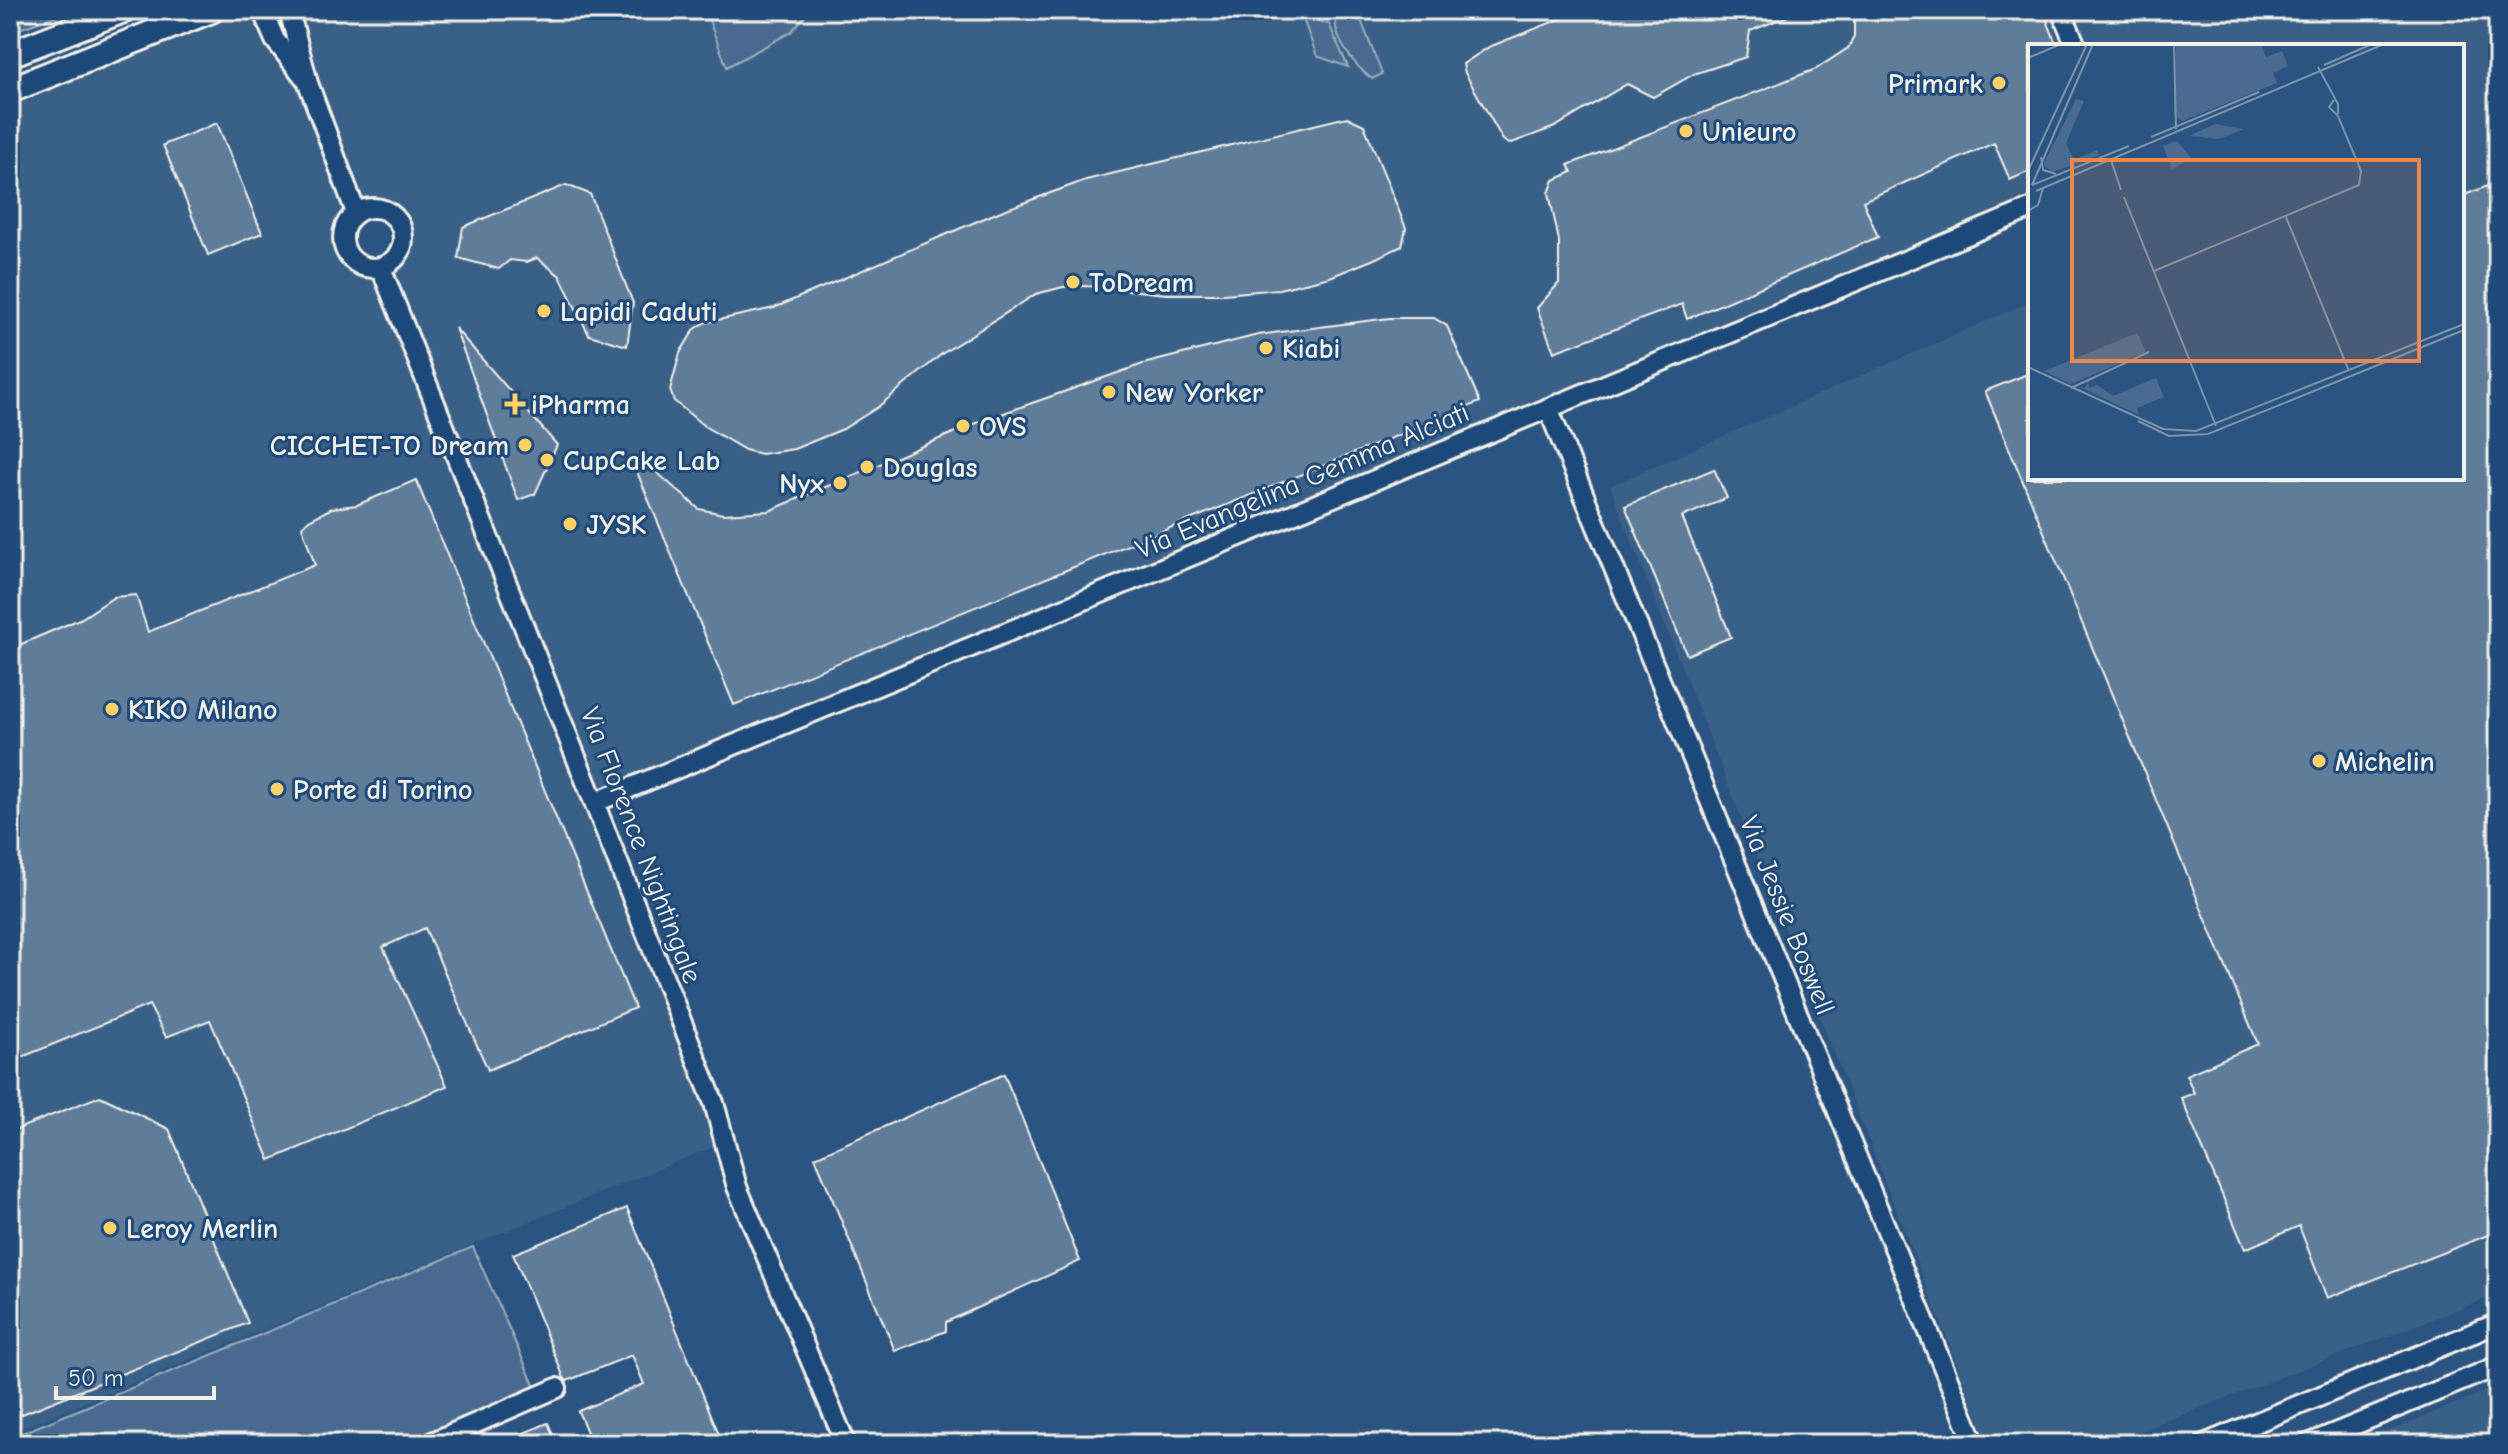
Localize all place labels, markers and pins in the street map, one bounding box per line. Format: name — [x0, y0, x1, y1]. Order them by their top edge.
place label: Primark — [1888, 68, 1983, 100]
marker: Primark — [1990, 74, 2008, 92]
place label: Unieuro — [1702, 116, 1796, 148]
marker: Unieuro — [1677, 122, 1695, 140]
place label: ToDream — [1089, 267, 1194, 299]
marker: ToDream — [1064, 273, 1082, 291]
place label: Lapidi Caduti — [560, 296, 718, 328]
marker: Lapidi Caduti — [535, 302, 553, 320]
place label: Kiabi — [1282, 333, 1340, 365]
marker: Kiabi — [1257, 339, 1275, 357]
place label: New Yorker — [1125, 377, 1264, 409]
marker: New Yorker — [1100, 383, 1118, 401]
place label: iPharma — [531, 389, 630, 421]
marker: iPharma — [506, 395, 524, 413]
place label: OVS — [979, 411, 1027, 443]
marker: OVS — [954, 417, 972, 435]
place label: CICCHET-TO Dream — [270, 430, 509, 462]
marker: CICCHET-TO Dream — [516, 436, 534, 454]
place label: CupCake Lab — [563, 445, 720, 477]
marker: CupCake Lab — [538, 451, 556, 469]
place label: Douglas — [883, 452, 978, 484]
marker: Douglas — [858, 458, 876, 476]
place label: Nyx — [779, 468, 824, 500]
marker: Nyx — [831, 474, 849, 492]
place label: JYSK — [586, 509, 647, 541]
marker: JYSK — [561, 515, 579, 533]
place label: KIKO Milano — [128, 694, 277, 726]
marker: KIKO Milano — [103, 700, 121, 718]
place label: Michelin — [2335, 746, 2435, 778]
marker: Michelin — [2310, 752, 2328, 770]
place label: Porte di Torino — [293, 774, 473, 806]
marker: Porte di Torino — [268, 780, 286, 798]
place label: Leroy Merlin — [126, 1213, 278, 1245]
marker: Leroy Merlin — [101, 1219, 119, 1237]

